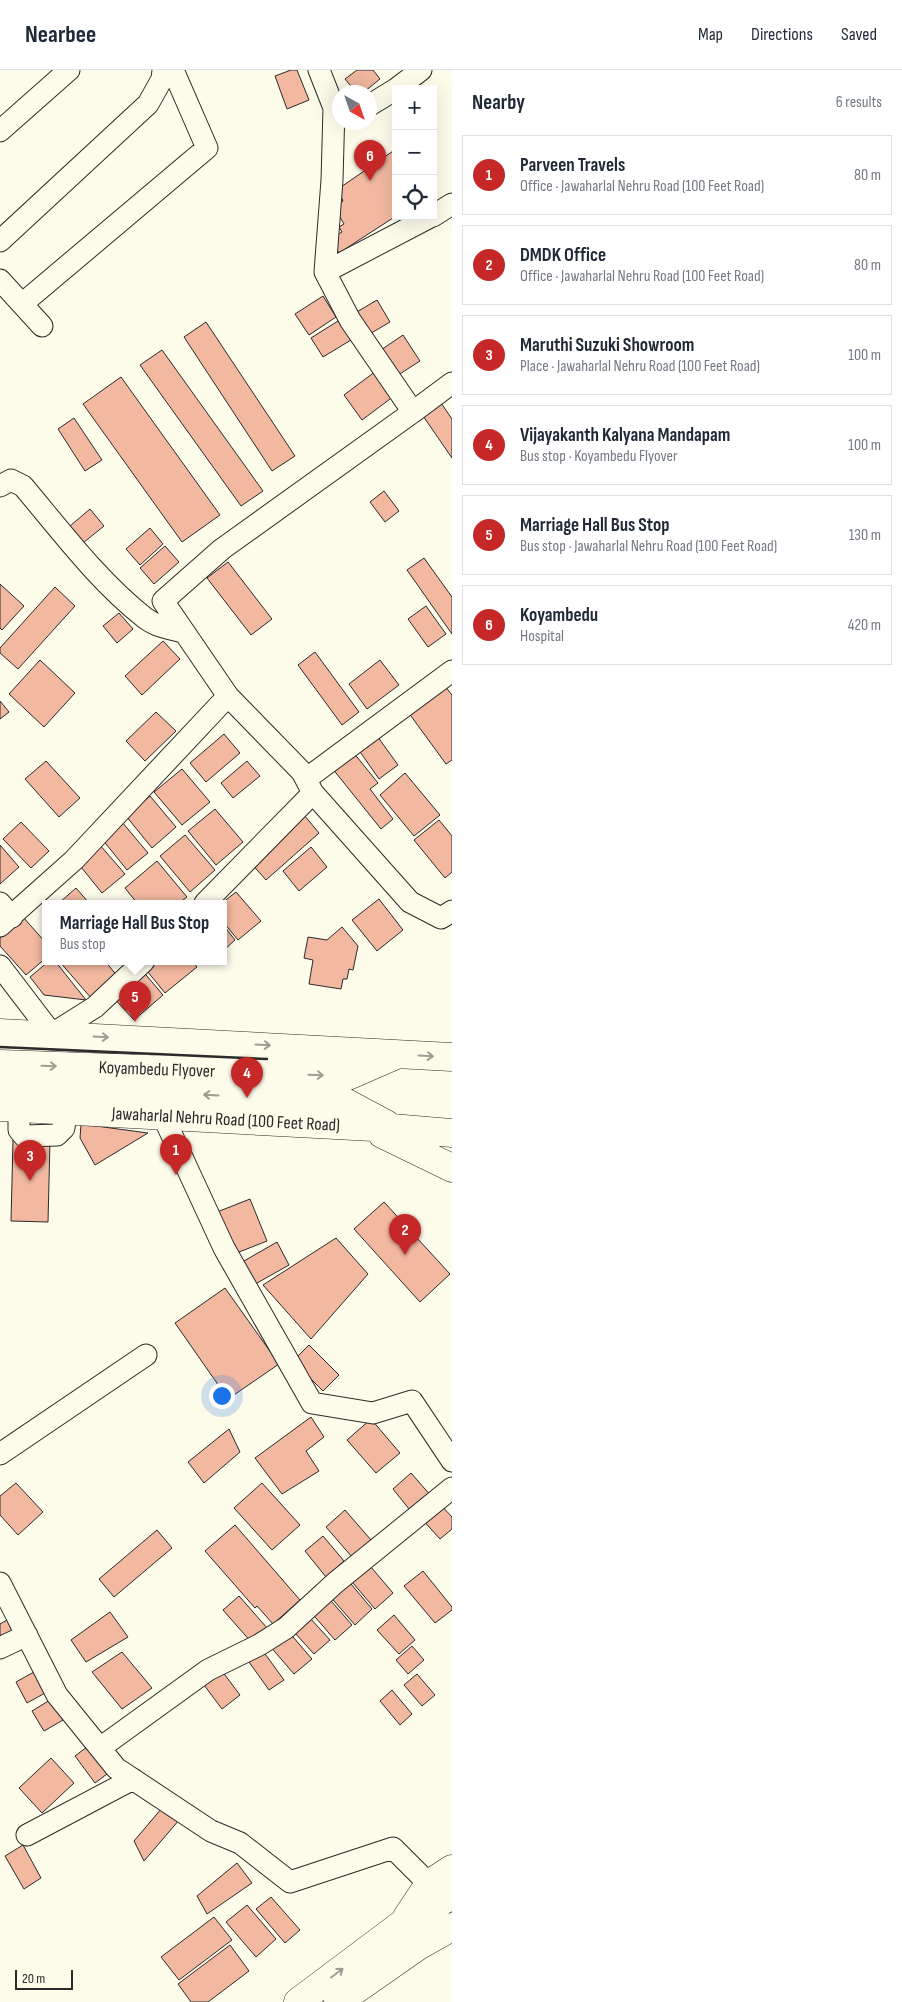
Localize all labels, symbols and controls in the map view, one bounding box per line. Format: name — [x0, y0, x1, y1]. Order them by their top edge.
text: Nearbee — [25, 20, 96, 49]
text: Map — [698, 24, 723, 45]
text: Directions — [751, 24, 813, 45]
text: Saved — [841, 24, 877, 45]
north arrow — [332, 85, 377, 130]
map controls — [392, 85, 437, 220]
button: + — [392, 85, 437, 130]
text: Nearby — [472, 90, 525, 115]
text: 6 results — [836, 93, 882, 112]
button: − — [392, 130, 437, 175]
pin: 6 — [354, 140, 386, 181]
text: Parveen Travels — [520, 154, 625, 177]
text: 1 — [486, 166, 492, 185]
text: 80 m — [854, 166, 881, 185]
button: locate — [392, 175, 437, 220]
text: Office · Jawaharlal Nehru Road (100 Feet Road) — [520, 177, 764, 196]
text: DMDK Office — [520, 244, 606, 267]
text: 2 — [485, 256, 493, 275]
text: 80 m — [854, 256, 881, 275]
text: Office · Jawaharlal Nehru Road (100 Feet Road) — [520, 267, 764, 286]
text: Maruthi Suzuki Showroom — [520, 334, 694, 357]
text: 3 — [485, 346, 493, 365]
text: 100 m — [848, 346, 881, 365]
text: Place · Jawaharlal Nehru Road (100 Feet Road) — [520, 357, 760, 376]
text: Vijayakanth Kalyana Mandapam — [520, 424, 730, 447]
text: 4 — [485, 436, 493, 455]
text: 100 m — [848, 436, 881, 455]
text: Bus stop · Koyambedu Flyover — [520, 447, 678, 466]
text: Marriage Hall Bus Stop — [520, 514, 670, 537]
text: 5 — [485, 526, 493, 545]
text: 130 m — [849, 526, 881, 545]
text: Bus stop · Jawaharlal Nehru Road (100 Feet Road) — [520, 537, 777, 556]
text: Koyambedu — [520, 604, 598, 627]
text: 6 — [485, 616, 493, 635]
text: 420 m — [848, 616, 881, 635]
text: Hospital — [520, 627, 564, 646]
popup — [42, 900, 227, 965]
text: Marriage Hall Bus Stop — [60, 912, 209, 935]
text: Bus stop — [60, 935, 106, 954]
pin: 5 — [119, 981, 151, 1022]
one-way arrow — [93, 1032, 109, 1041]
one-way arrow — [255, 1041, 271, 1050]
one-way arrow — [417, 1051, 433, 1060]
street label: Koyambedu Flyover — [98, 1057, 216, 1082]
pin: 4 — [231, 1057, 263, 1098]
one-way arrow — [40, 1061, 56, 1071]
one-way arrow — [308, 1070, 324, 1079]
one-way arrow — [203, 1090, 219, 1099]
street label: Jawaharlal Nehru Road (100 Feet Road) — [110, 1103, 341, 1136]
pin: 1 — [160, 1134, 192, 1175]
pin: 3 — [14, 1140, 46, 1181]
pin: 2 — [389, 1214, 421, 1255]
your location — [209, 1383, 235, 1409]
scale bar — [15, 1967, 72, 1990]
one-way arrow — [330, 1967, 343, 1978]
text: 20 m — [22, 1970, 45, 1987]

